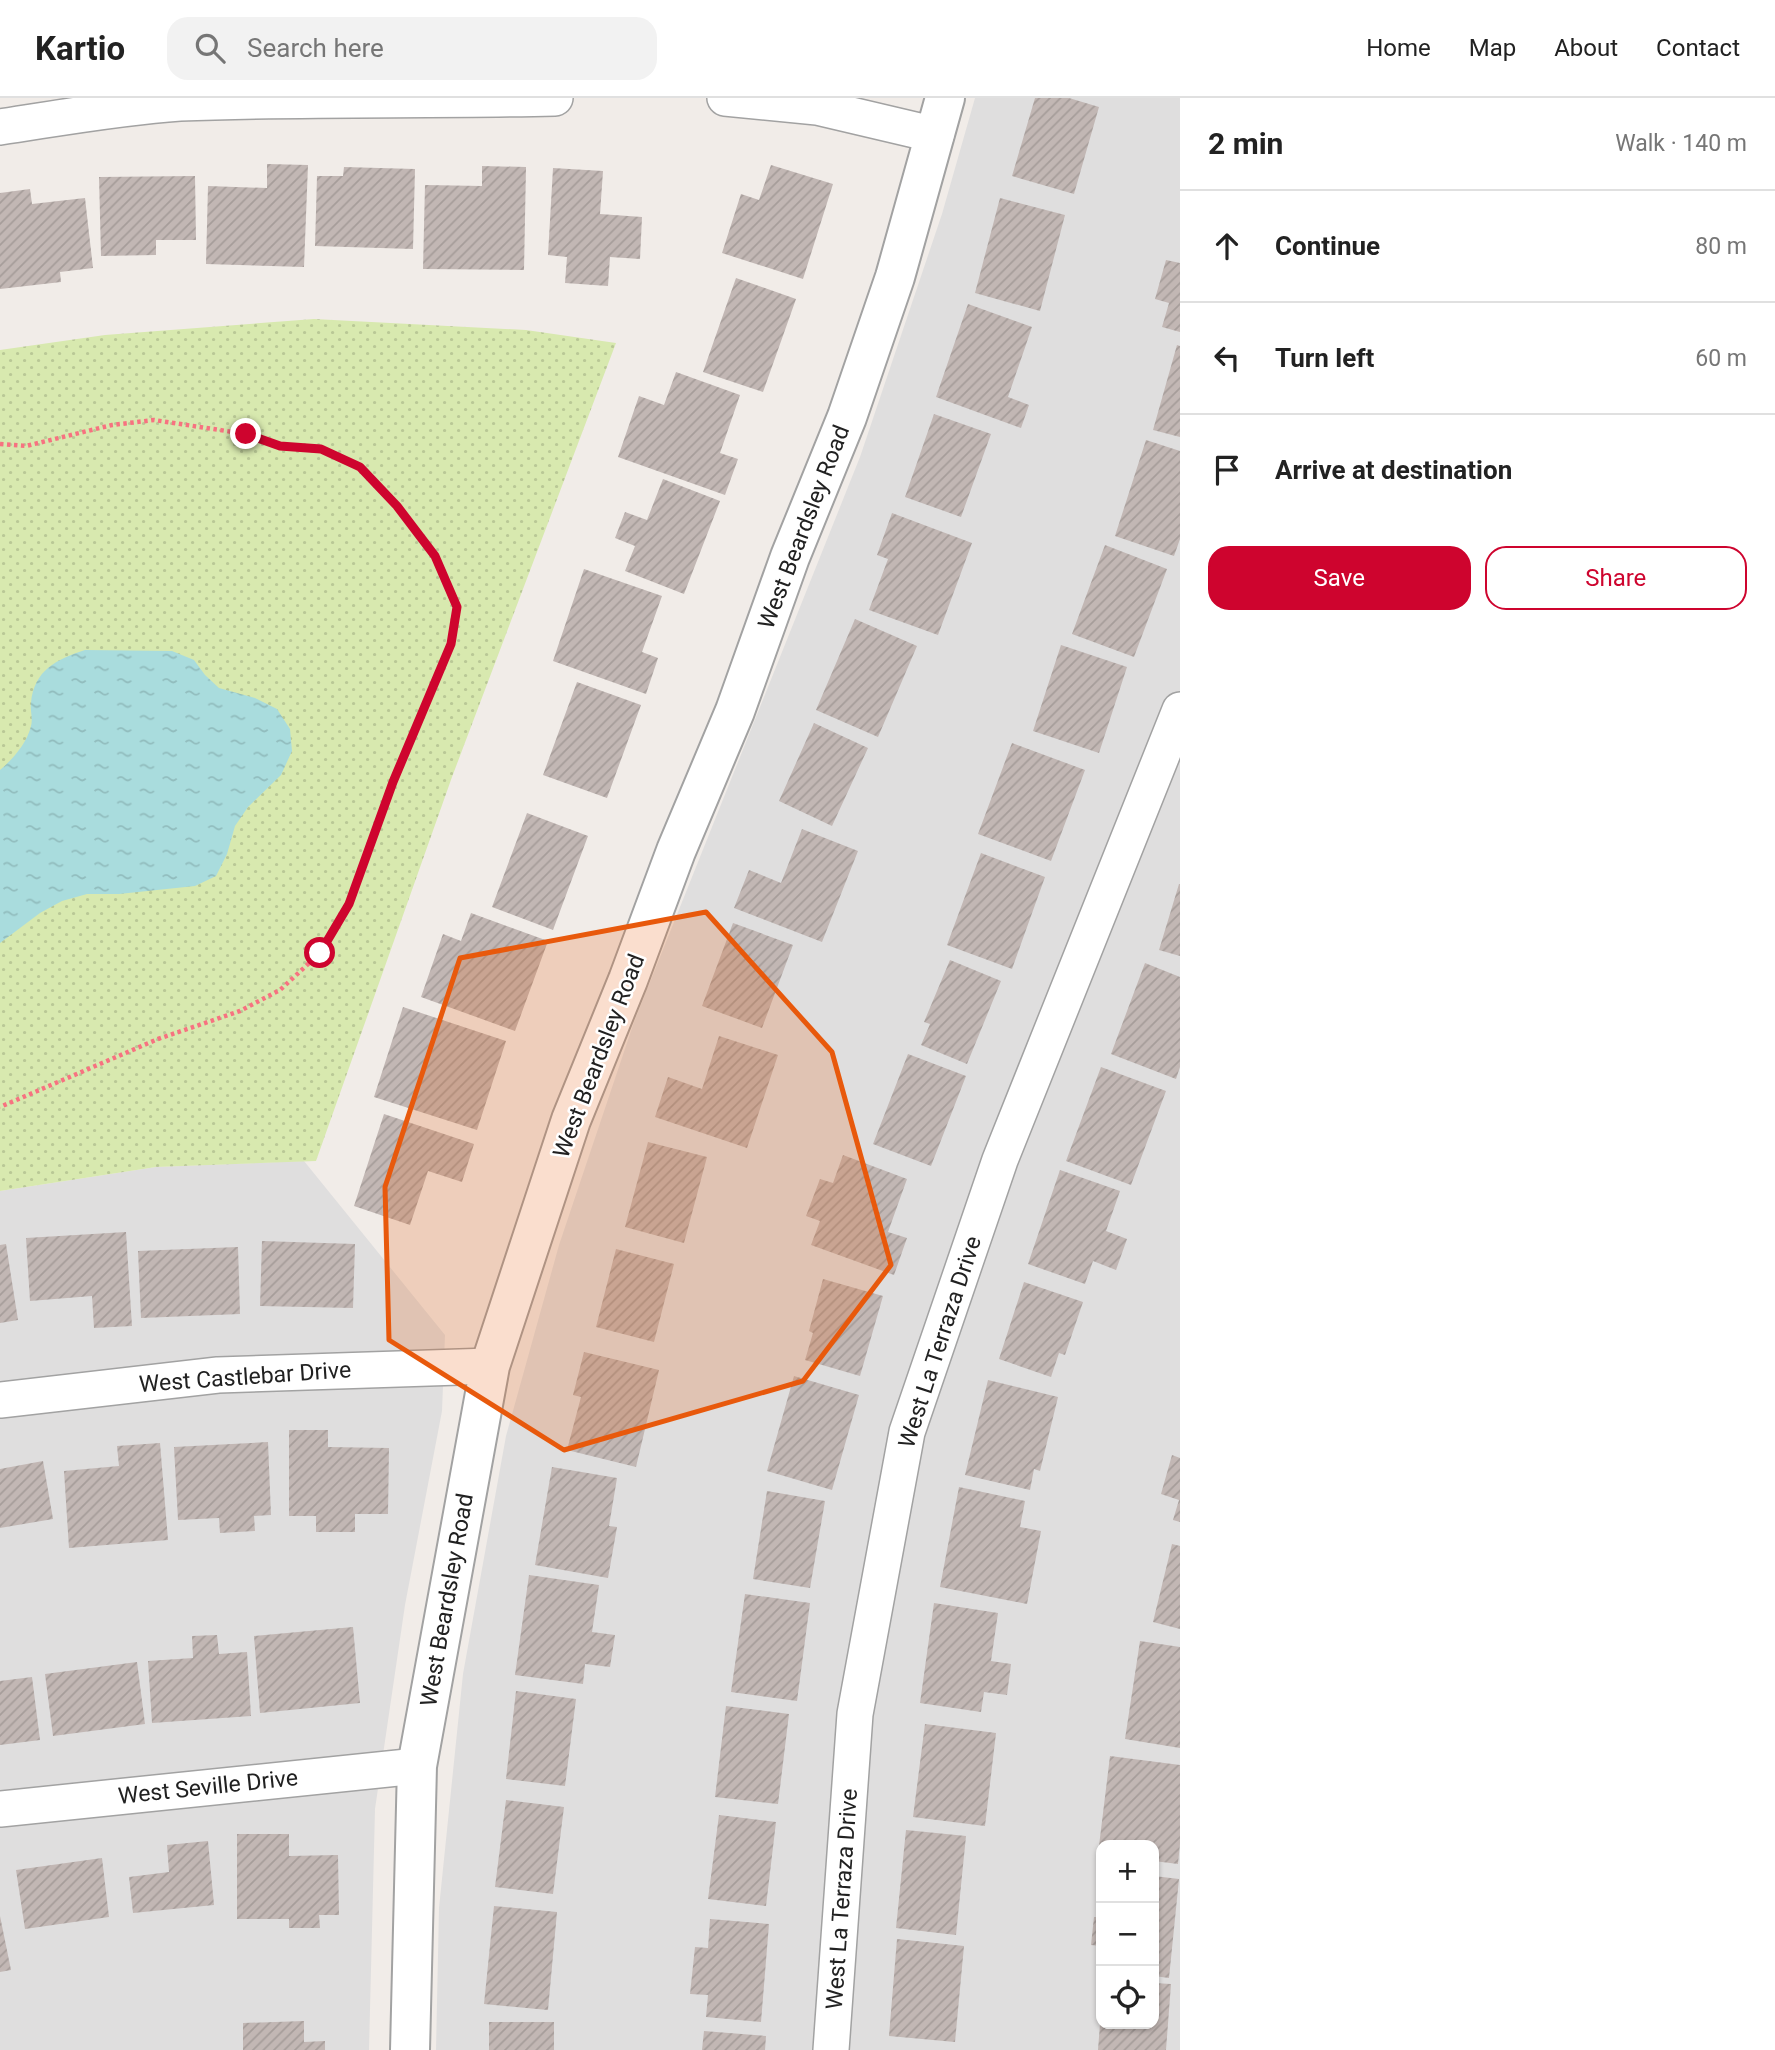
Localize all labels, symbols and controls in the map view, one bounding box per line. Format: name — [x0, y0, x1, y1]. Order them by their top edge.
search box — [167, 17, 657, 80]
text: Kartio — [35, 29, 125, 68]
icon: search — [191, 29, 229, 67]
text: Search here — [247, 33, 384, 63]
text: Home — [1366, 34, 1431, 62]
text: Map — [1469, 34, 1516, 62]
text: About — [1554, 34, 1618, 62]
text: Contact — [1656, 34, 1740, 62]
text: 2 min — [1208, 126, 1283, 161]
text: Walk · 140 m — [1615, 130, 1747, 157]
icon: ahead — [1208, 227, 1246, 265]
text: Continue — [1275, 231, 1380, 261]
text: 80 m — [1695, 233, 1747, 260]
icon: left — [1208, 339, 1246, 377]
text: Turn left — [1275, 343, 1374, 373]
text: 60 m — [1695, 345, 1747, 372]
route end — [230, 418, 261, 449]
street label: West Beardsley Road — [753, 421, 855, 633]
icon: arrive — [1208, 451, 1246, 489]
text: Arrive at destination — [1275, 455, 1512, 485]
button: Save — [1208, 546, 1471, 610]
button: Share — [1485, 546, 1747, 610]
route start — [304, 937, 335, 968]
street label: West Beardsley Road — [548, 950, 650, 1162]
street label: West La Terraza Drive — [893, 1233, 987, 1451]
street label: West Castlebar Drive — [138, 1356, 352, 1398]
street label: West Beardsley Road — [415, 1491, 479, 1709]
street label: West Seville Drive — [117, 1764, 299, 1810]
street label: West La Terraza Drive — [821, 1788, 863, 2010]
map controls — [1096, 1840, 1159, 2029]
button: + — [1096, 1840, 1159, 1903]
button: − — [1096, 1903, 1159, 1966]
button: locate — [1096, 1966, 1159, 2029]

